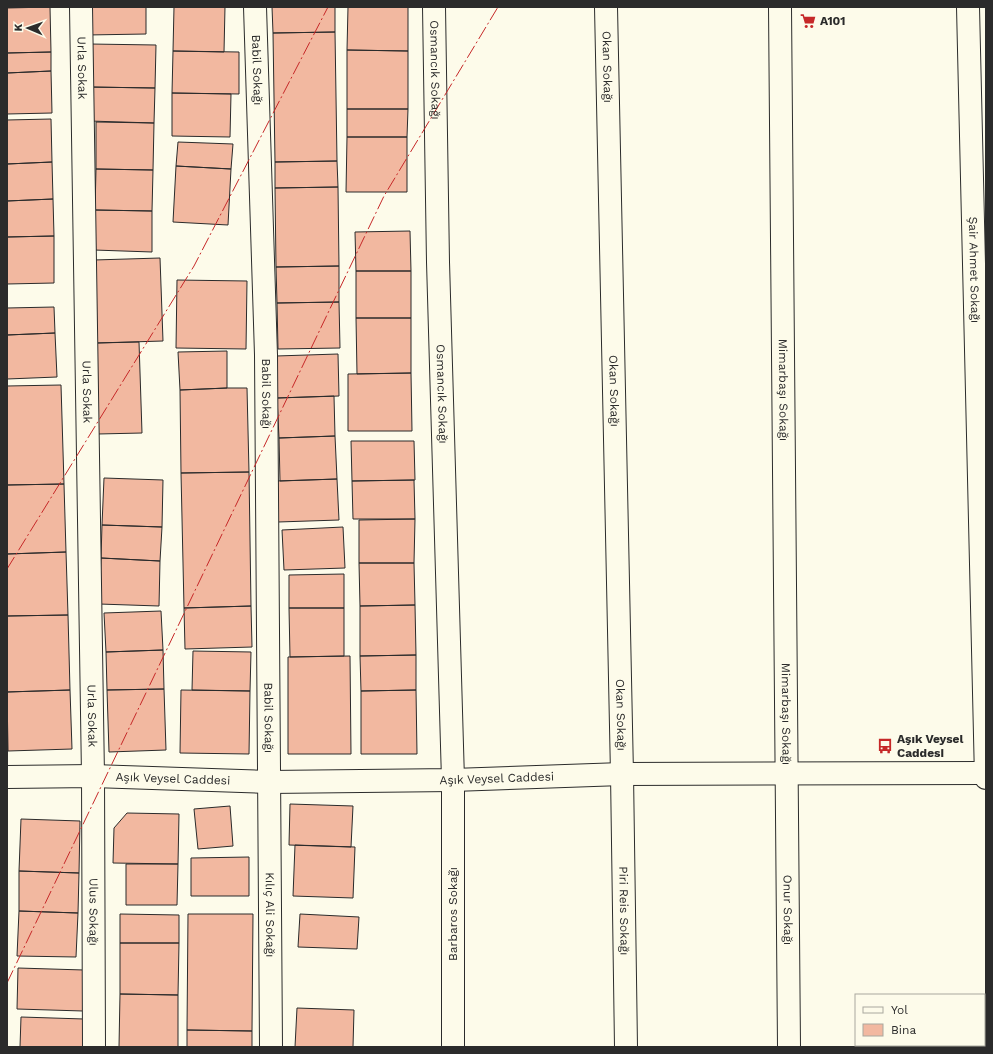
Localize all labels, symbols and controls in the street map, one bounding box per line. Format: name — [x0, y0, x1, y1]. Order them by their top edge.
north arrow — [8, 8, 48, 48]
supermarket icon: A101 — [799, 12, 817, 30]
place label: A101 — [820, 14, 846, 28]
street label: Osmancık Sokağı — [427, 20, 443, 120]
text: K — [12, 23, 25, 32]
street label: Okan Sokağı — [600, 31, 615, 103]
street label: Babil Sokağı — [249, 34, 265, 106]
street label: Urla Sokak — [74, 36, 89, 100]
street label: Şair Ahmet Sokağı — [966, 217, 982, 323]
street label: Mimarbaşı Sokağı — [776, 339, 791, 441]
street label: Osmancık Sokağı — [433, 344, 450, 444]
street label: Okan Sokağı — [606, 355, 622, 427]
street label: Babil Sokağı — [259, 358, 274, 429]
street label: Urla Sokak — [80, 360, 94, 424]
street label: Mimarbaşı Sokağı — [779, 663, 794, 765]
street label: Okan Sokağı — [613, 679, 629, 751]
street label: Babil Sokağı — [261, 682, 276, 753]
street label: Urla Sokak — [85, 684, 100, 748]
place label: Aşık Veysel Caddesi — [897, 732, 964, 760]
bus stop icon: Aşık Veysel Caddesi — [876, 737, 894, 755]
street label: Aşık Veysel Caddesi — [439, 769, 554, 787]
street label: Aşık Veysel Caddesi — [115, 770, 231, 788]
street label: Piri Reis Sokağı — [616, 866, 632, 955]
street label: Barbaros Sokağı — [446, 867, 460, 961]
street label: Kılıç Ali Sokağı — [263, 872, 277, 957]
street label: Onur Sokağı — [781, 875, 795, 945]
street label: Ulus Sokağı — [86, 878, 101, 946]
legend — [855, 994, 985, 1046]
text: Yol — [891, 1003, 908, 1017]
text: Bina — [891, 1023, 916, 1037]

